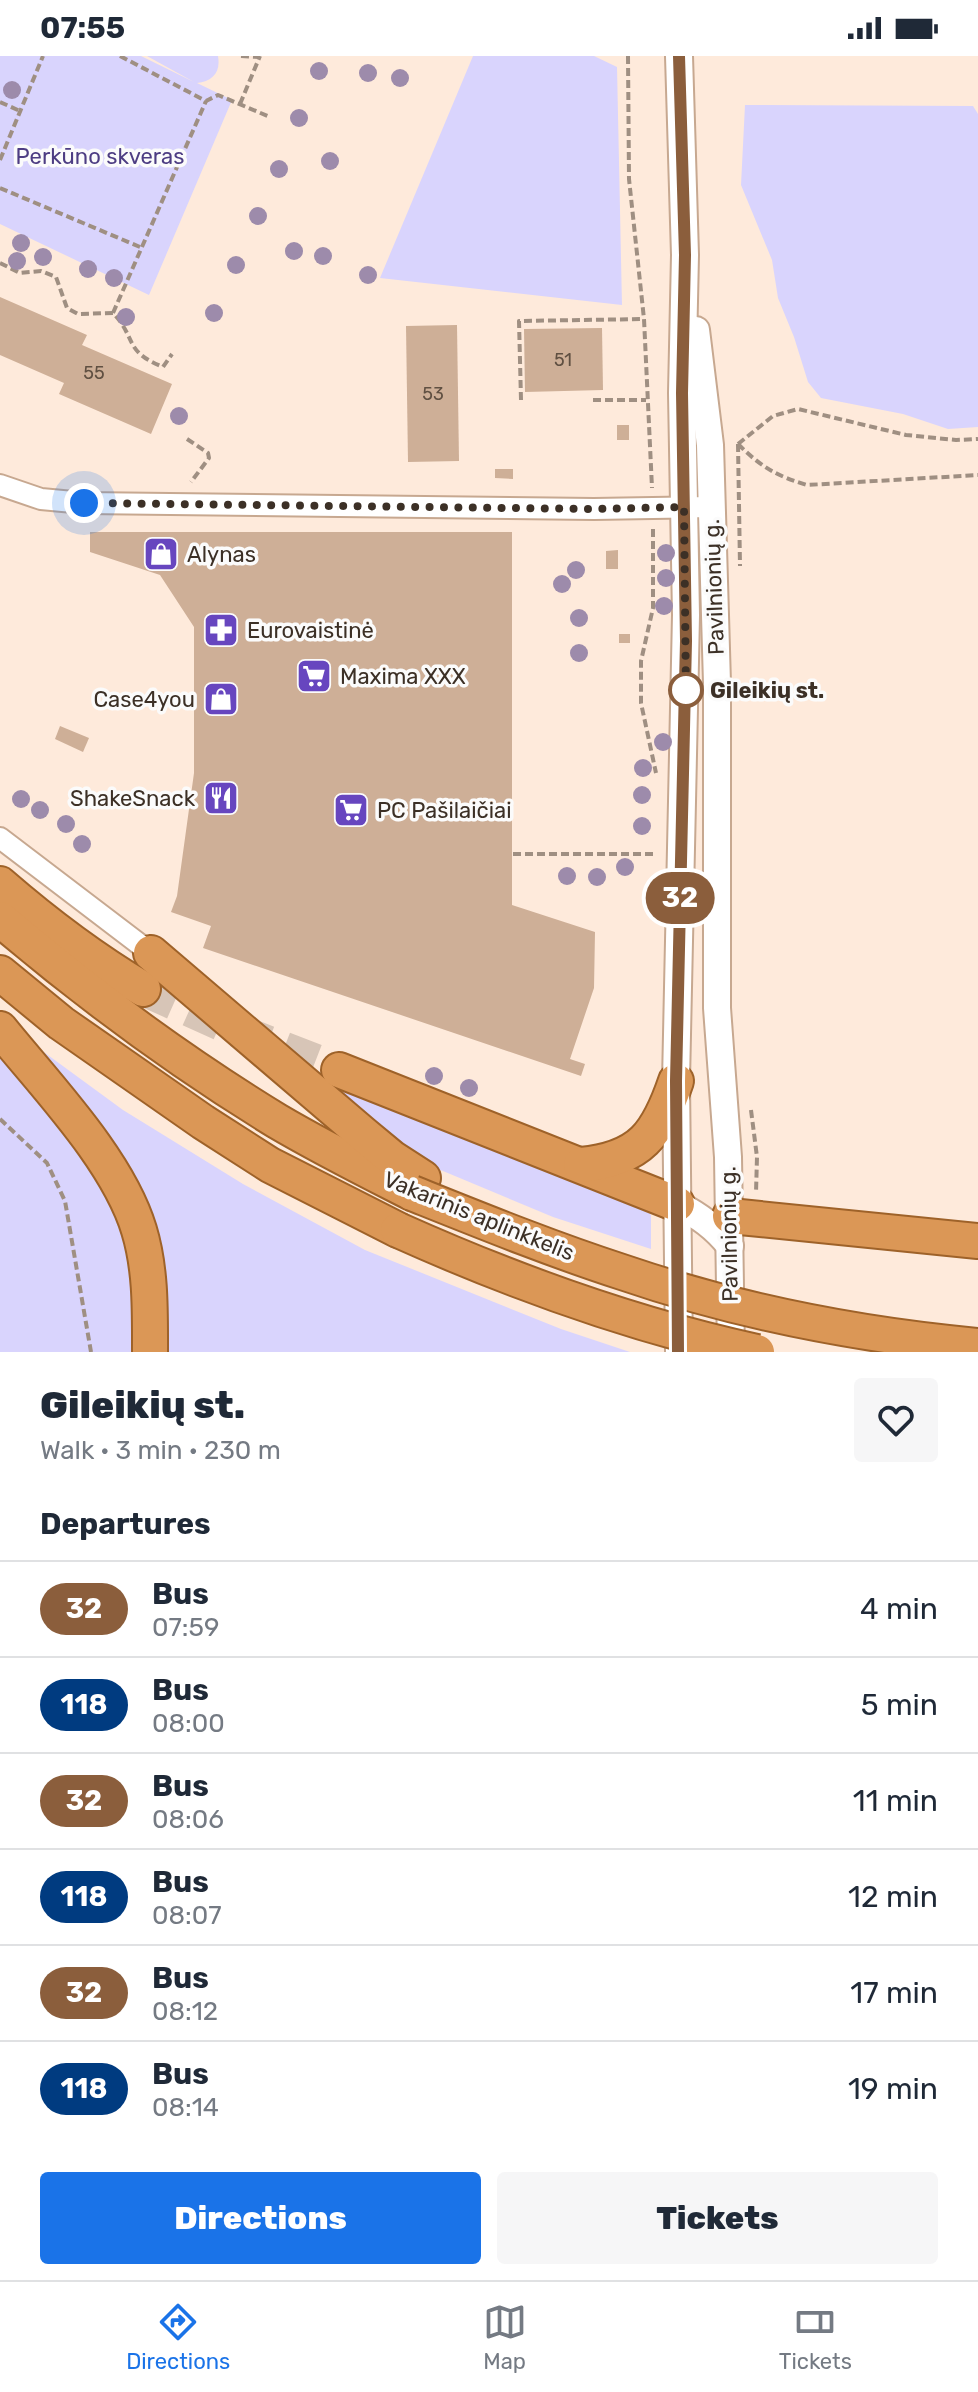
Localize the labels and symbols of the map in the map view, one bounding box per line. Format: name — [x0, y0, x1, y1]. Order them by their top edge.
park label: Perkūno skveras — [16, 143, 184, 170]
house number: 51 — [554, 349, 572, 371]
house number: 55 — [83, 362, 105, 384]
house number: 53 — [422, 383, 444, 405]
your location — [64, 483, 104, 523]
street label: Pavilnionių g. — [698, 519, 730, 655]
shop icon: Alynas — [142, 535, 180, 573]
place label: Alynas — [187, 541, 256, 568]
pharmacy icon: Eurovaistinė — [202, 611, 240, 649]
place label: Eurovaistinė — [247, 617, 374, 644]
supermarket icon: Maxima XXX — [295, 657, 333, 695]
place label: Maxima XXX — [340, 663, 466, 690]
marker: Gileikių st. — [669, 673, 703, 707]
place label: Gileikių st. — [710, 677, 824, 704]
shop icon: Case4you — [202, 680, 240, 718]
place label: Case4you — [93, 686, 195, 713]
restaurant icon: ShakeSnack — [202, 779, 240, 817]
place label: ShakeSnack — [70, 785, 196, 812]
supermarket icon: PC Pašilaičiai — [332, 791, 370, 829]
place label: PC Pašilaičiai — [377, 797, 512, 824]
line badge: 32 — [644, 872, 716, 924]
street label: Vakarinis aplinkkelis — [380, 1165, 578, 1267]
street label: Pavilnionių g. — [714, 1166, 744, 1302]

